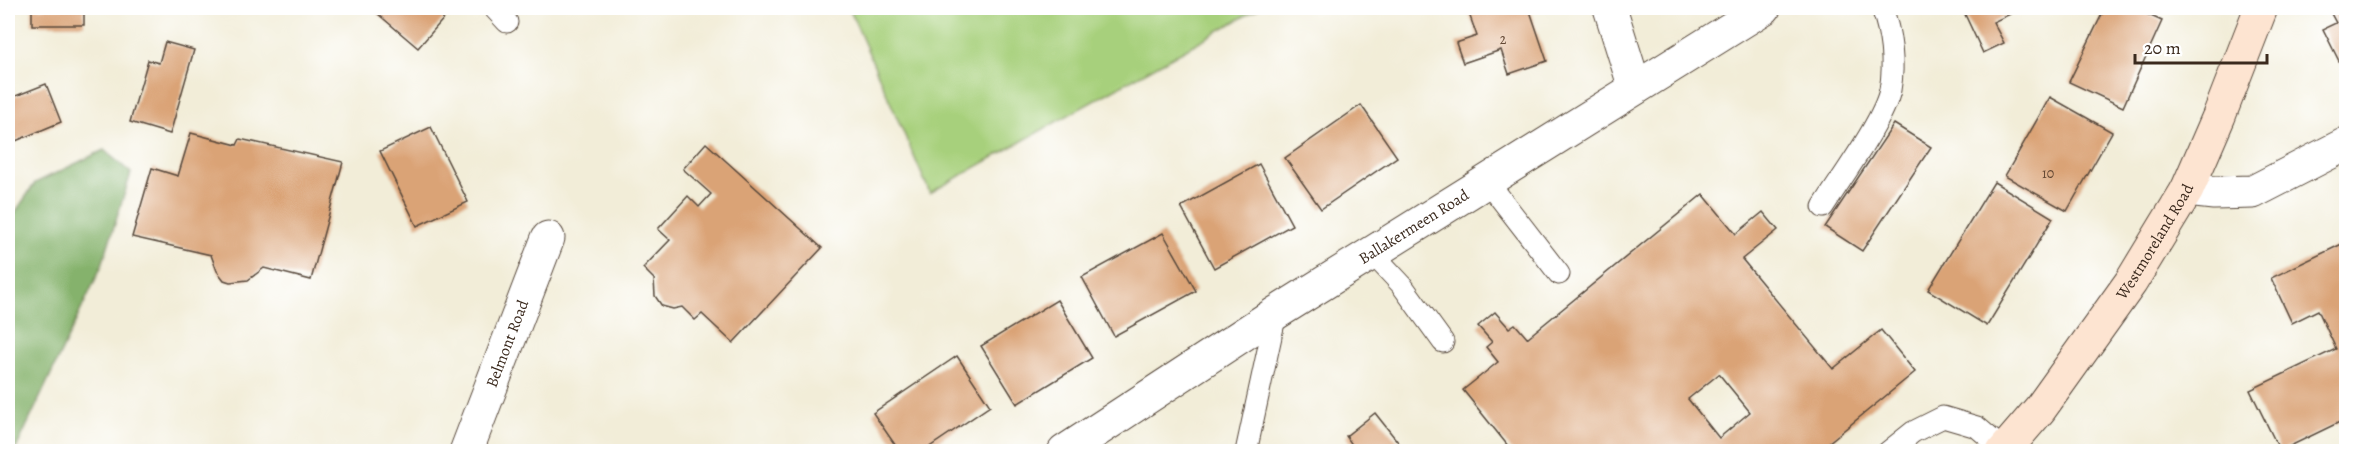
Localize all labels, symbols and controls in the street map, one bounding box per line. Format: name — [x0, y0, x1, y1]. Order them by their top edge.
scale bar — [2135, 27, 2267, 65]
house number: 2 — [1500, 30, 1507, 49]
text: 20 m — [2144, 36, 2181, 60]
house number: 10 — [2042, 164, 2054, 183]
street label: Westmoreland Road — [2110, 180, 2199, 305]
street label: Ballakermeen Road — [1354, 184, 1473, 270]
street label: Belmont Road — [481, 296, 534, 391]

